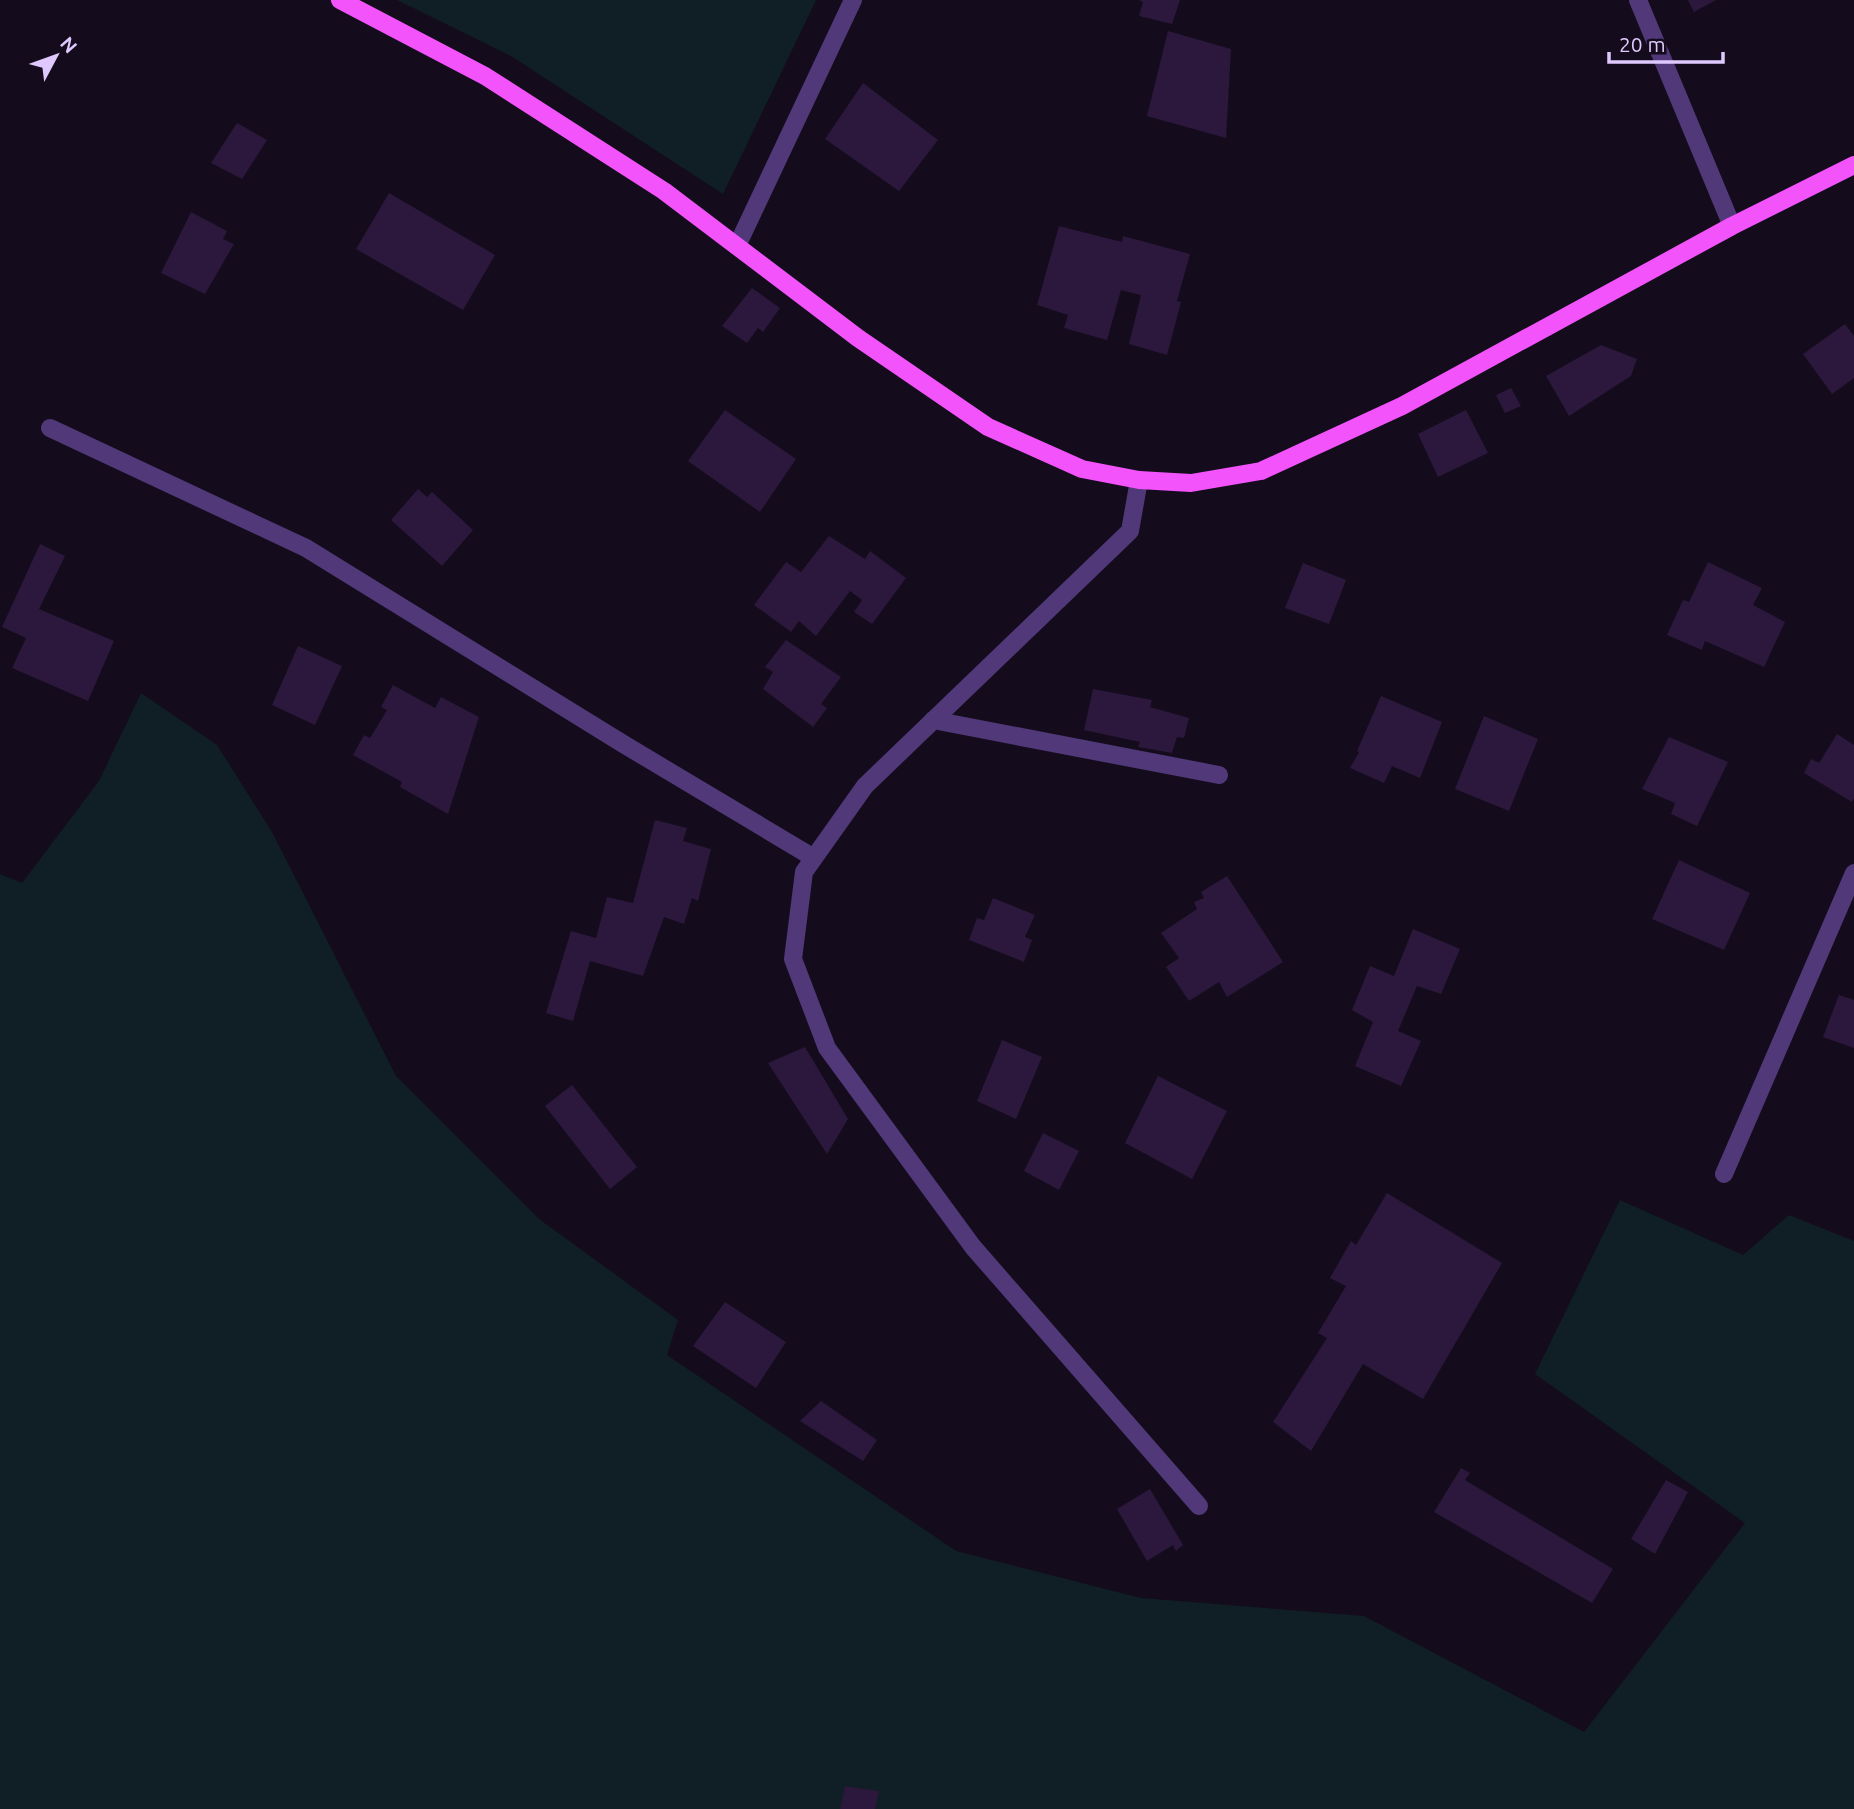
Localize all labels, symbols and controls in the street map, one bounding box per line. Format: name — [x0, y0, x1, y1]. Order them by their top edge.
north arrow — [21, 21, 91, 91]
scale bar — [1609, 21, 1723, 65]
text: N — [56, 32, 82, 57]
text: 20 m — [1619, 32, 1666, 56]

